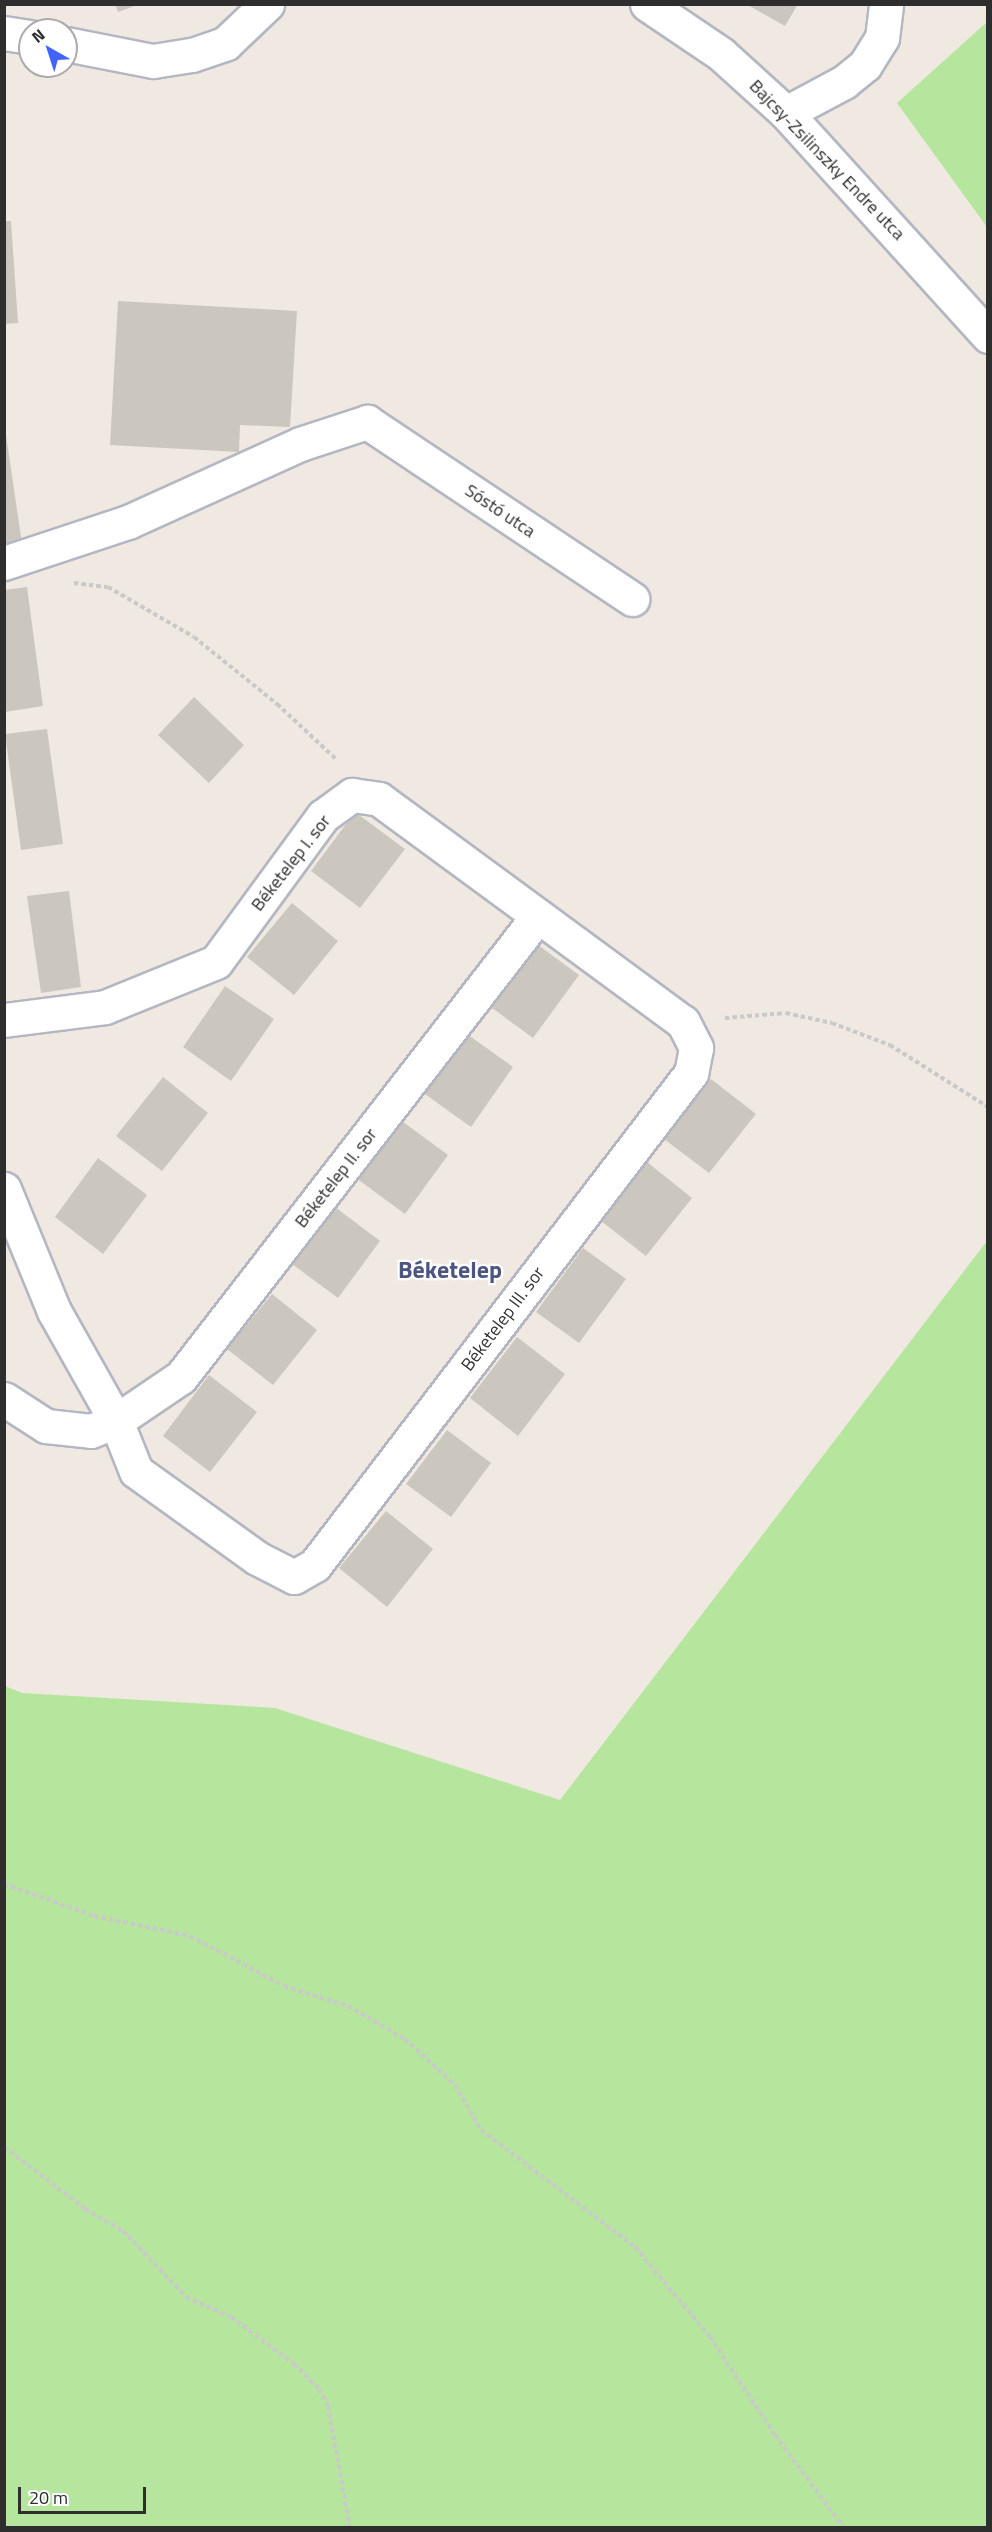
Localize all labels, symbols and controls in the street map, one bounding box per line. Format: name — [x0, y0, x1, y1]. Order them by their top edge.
north arrow — [18, 18, 78, 78]
text: N — [26, 23, 50, 48]
street label: Bajcsy-Zsilinszky Endre utca — [745, 75, 909, 245]
street label: Sóstó utca — [461, 480, 539, 542]
street label: Béketelep I. sor — [247, 811, 335, 915]
street label: Béketelep II. sor — [290, 1124, 382, 1232]
district label: Béketelep — [398, 1256, 502, 1284]
street label: Béketelep III. sor — [457, 1263, 549, 1375]
scale bar — [21, 2475, 148, 2513]
text: 20 m — [29, 2484, 68, 2511]

